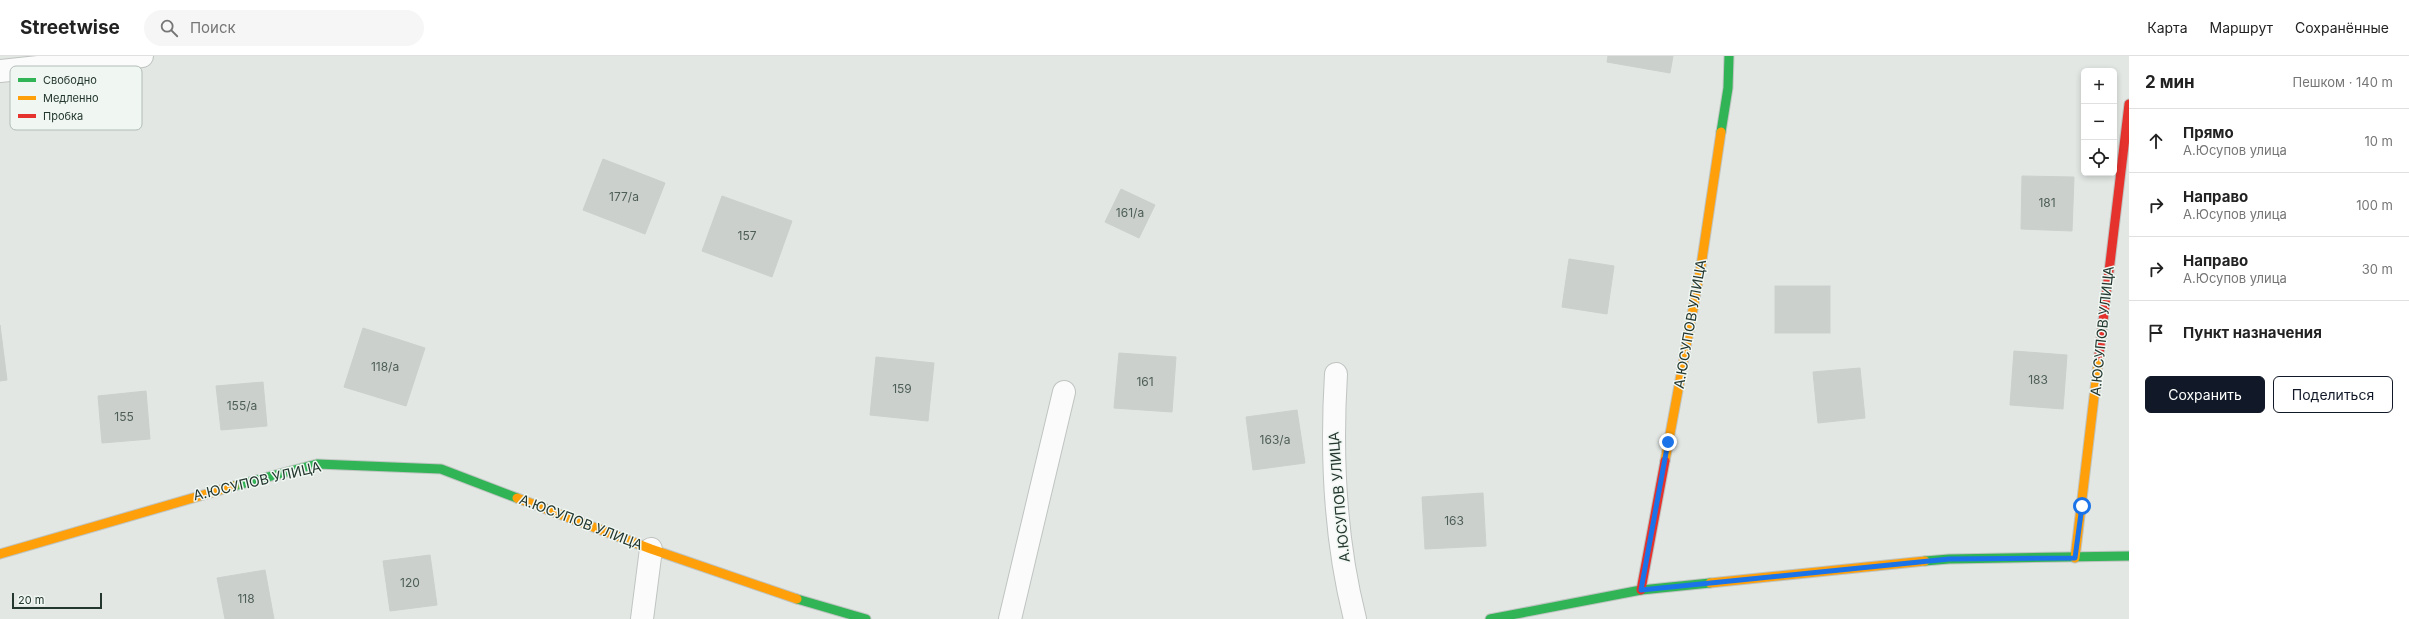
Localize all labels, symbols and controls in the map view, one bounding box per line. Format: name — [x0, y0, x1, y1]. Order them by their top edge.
search box — [144, 10, 424, 46]
text: Streetwise — [20, 16, 120, 39]
icon: search — [158, 17, 180, 39]
text: Поиск — [190, 18, 236, 37]
text: Карта — [2147, 19, 2188, 36]
text: Маршрут — [2210, 19, 2273, 36]
text: Сохранённые — [2295, 19, 2389, 36]
legend — [10, 66, 142, 130]
map controls — [2081, 68, 2117, 176]
button: + — [2081, 68, 2117, 104]
text: 2 мин — [2145, 72, 2195, 92]
text: Свободно — [43, 73, 97, 87]
text: Пешком · 140 m — [2293, 74, 2393, 90]
text: Медленно — [43, 91, 99, 105]
button: − — [2081, 104, 2117, 140]
text: Пробка — [43, 109, 83, 123]
text: Прямо — [2183, 123, 2234, 142]
icon: ahead — [2145, 130, 2167, 152]
text: 10 m — [2364, 133, 2393, 149]
button: locate — [2081, 140, 2117, 176]
text: А.Юсупов улица — [2183, 142, 2287, 158]
text: Направо — [2183, 187, 2248, 206]
house number: 177/а — [609, 189, 639, 204]
icon: right — [2145, 194, 2167, 216]
house number: 181 — [2038, 195, 2056, 210]
text: 100 m — [2356, 197, 2393, 213]
house number: 161/а — [1116, 205, 1144, 220]
text: А.Юсупов улица — [2183, 206, 2287, 222]
house number: 157 — [738, 228, 757, 243]
text: Направо — [2183, 251, 2248, 270]
street label: А.ЮСУПОВ УЛИЦА — [1670, 258, 1709, 390]
icon: right — [2145, 258, 2167, 280]
text: 30 m — [2362, 261, 2393, 277]
street label: А.ЮСУПОВ УЛИЦА — [2086, 265, 2117, 397]
text: А.Юсупов улица — [2183, 270, 2287, 286]
icon: arrive — [2145, 322, 2167, 344]
text: Пункт назначения — [2183, 323, 2322, 342]
house number: 118/а — [371, 359, 399, 374]
house number: 183 — [2028, 372, 2048, 387]
house number: 161 — [1136, 374, 1154, 389]
button: Сохранить — [2145, 376, 2265, 413]
button: Поделиться — [2273, 376, 2393, 413]
house number: 159 — [892, 381, 912, 396]
house number: 155/а — [227, 398, 257, 413]
house number: 155 — [114, 409, 134, 424]
street label: А.ЮСУПОВ УЛИЦА — [1324, 431, 1353, 563]
house number: 163/а — [1260, 432, 1290, 447]
route end — [1659, 433, 1677, 451]
street label: А.ЮСУПОВ УЛИЦА — [191, 457, 323, 503]
street label: А.ЮСУПОВ УЛИЦА — [517, 490, 646, 553]
route start — [2073, 497, 2091, 515]
house number: 163 — [1444, 513, 1464, 528]
house number: 120 — [400, 575, 420, 590]
scale bar — [12, 591, 102, 610]
house number: 118 — [237, 591, 255, 606]
text: 20 m — [18, 593, 44, 607]

